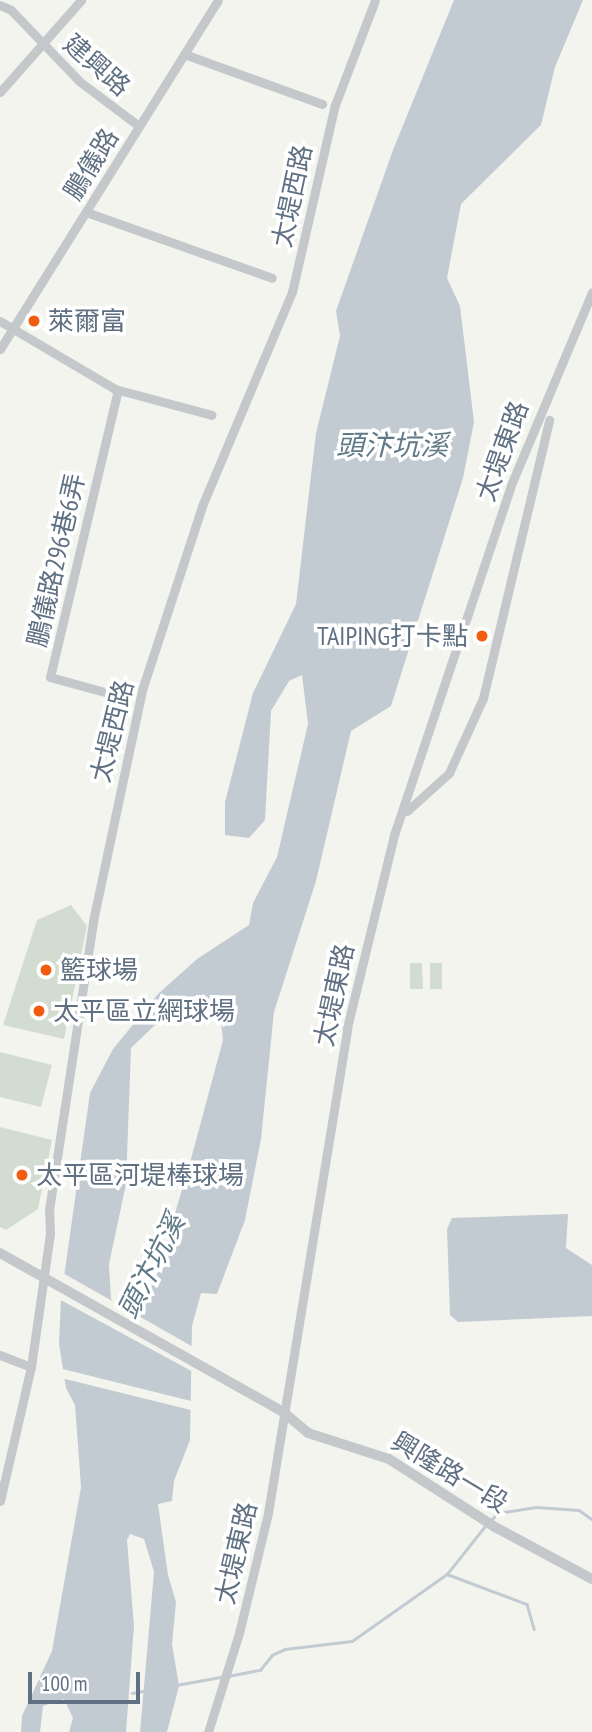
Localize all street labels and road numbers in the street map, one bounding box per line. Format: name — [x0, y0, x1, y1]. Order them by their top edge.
street label: 建興路 — [57, 28, 137, 102]
street label: 鵬儀路 — [57, 123, 125, 205]
street label: 太堤西路 — [266, 142, 318, 250]
street label: 太堤東路 — [470, 397, 534, 505]
street label: 鵬儀路296巷6弄 — [21, 470, 91, 650]
street label: 太堤西路 — [84, 677, 140, 785]
street label: 太堤東路 — [308, 941, 360, 1049]
street label: 興隆路一段 — [386, 1425, 514, 1519]
street label: 太堤東路 — [209, 1499, 263, 1607]

